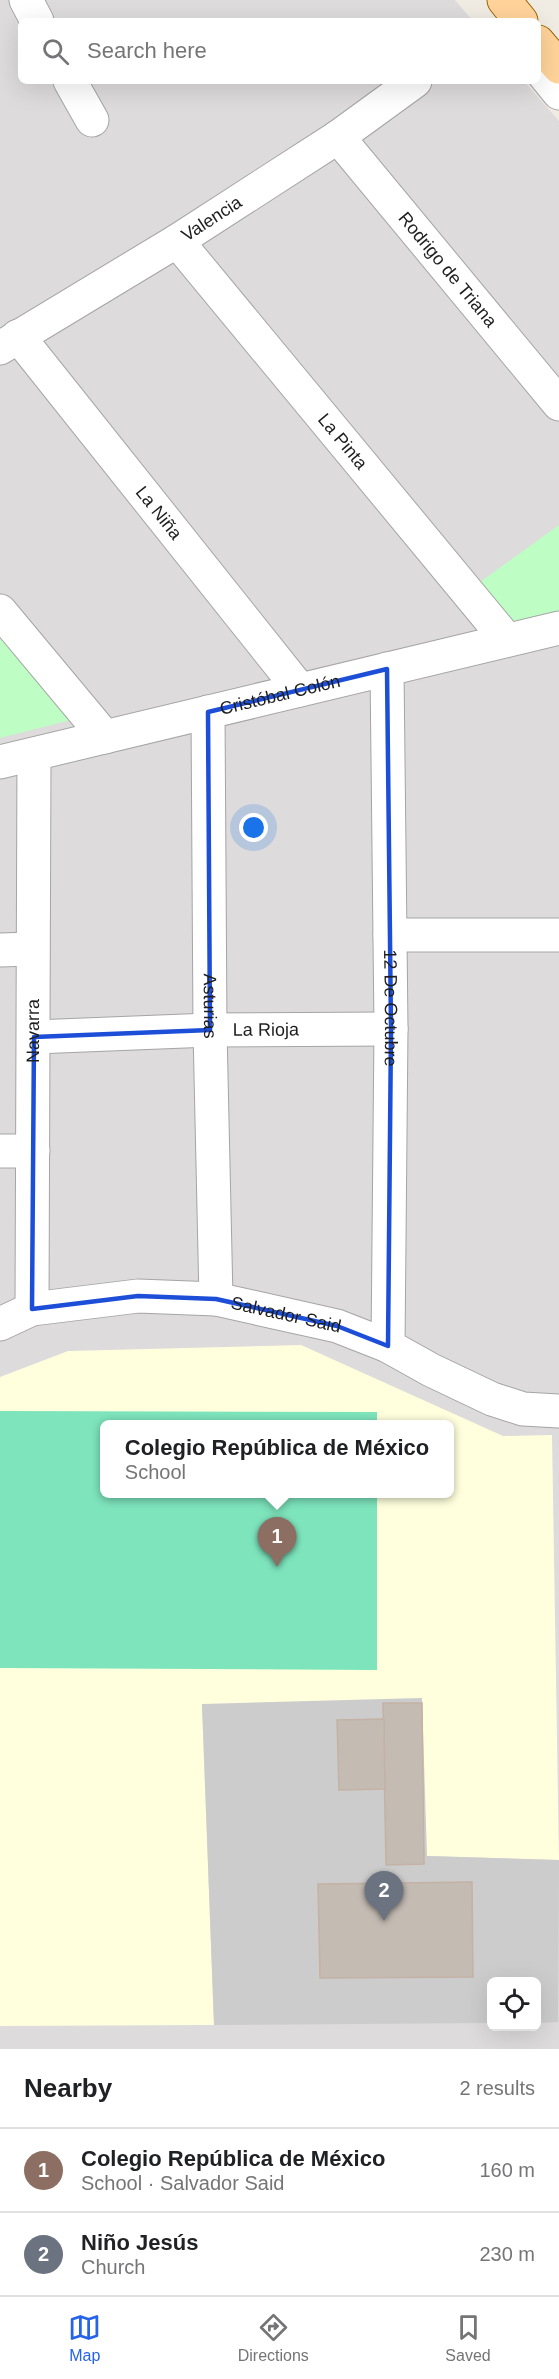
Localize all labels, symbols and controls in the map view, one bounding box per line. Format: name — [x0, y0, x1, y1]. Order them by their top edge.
search box — [18, 18, 541, 84]
icon: search — [39, 35, 72, 68]
text: Search here — [87, 38, 207, 63]
street label: Valencia — [178, 191, 246, 245]
street label: Rodrigo de Triana — [394, 208, 502, 332]
street label: La Pinta — [314, 410, 372, 474]
street label: La Niña — [132, 482, 187, 544]
street label: Cristóbal Colón — [218, 671, 342, 719]
your location — [239, 813, 268, 842]
street label: 12 De Octubre — [380, 949, 401, 1067]
street label: Asturias — [200, 973, 220, 1039]
street label: Navarra — [23, 998, 43, 1063]
street label: La Rioja — [233, 1020, 300, 1040]
street label: Salvador Said — [229, 1293, 343, 1337]
popup — [100, 1420, 454, 1498]
text: Colegio República de México — [125, 1435, 429, 1460]
text: School — [125, 1461, 186, 1483]
pin: 1 — [258, 1518, 296, 1567]
pin: 2 — [364, 1872, 404, 1921]
map controls — [487, 1977, 541, 2031]
button: locate — [487, 1977, 541, 2031]
text: Nearby — [24, 2073, 112, 2103]
text: 2 results — [459, 2077, 535, 2099]
text: Colegio República de México — [81, 2146, 385, 2171]
text: 1 — [38, 2159, 49, 2181]
text: 160 m — [479, 2159, 535, 2181]
text: School · Salvador Said — [81, 2172, 284, 2194]
text: Niño Jesús — [81, 2230, 198, 2255]
text: 2 — [38, 2243, 49, 2265]
text: 230 m — [479, 2243, 535, 2265]
text: Church — [81, 2256, 145, 2278]
tab: Map — [68, 2311, 101, 2365]
tab: Directions — [238, 2311, 309, 2365]
tab: Saved — [445, 2311, 491, 2365]

